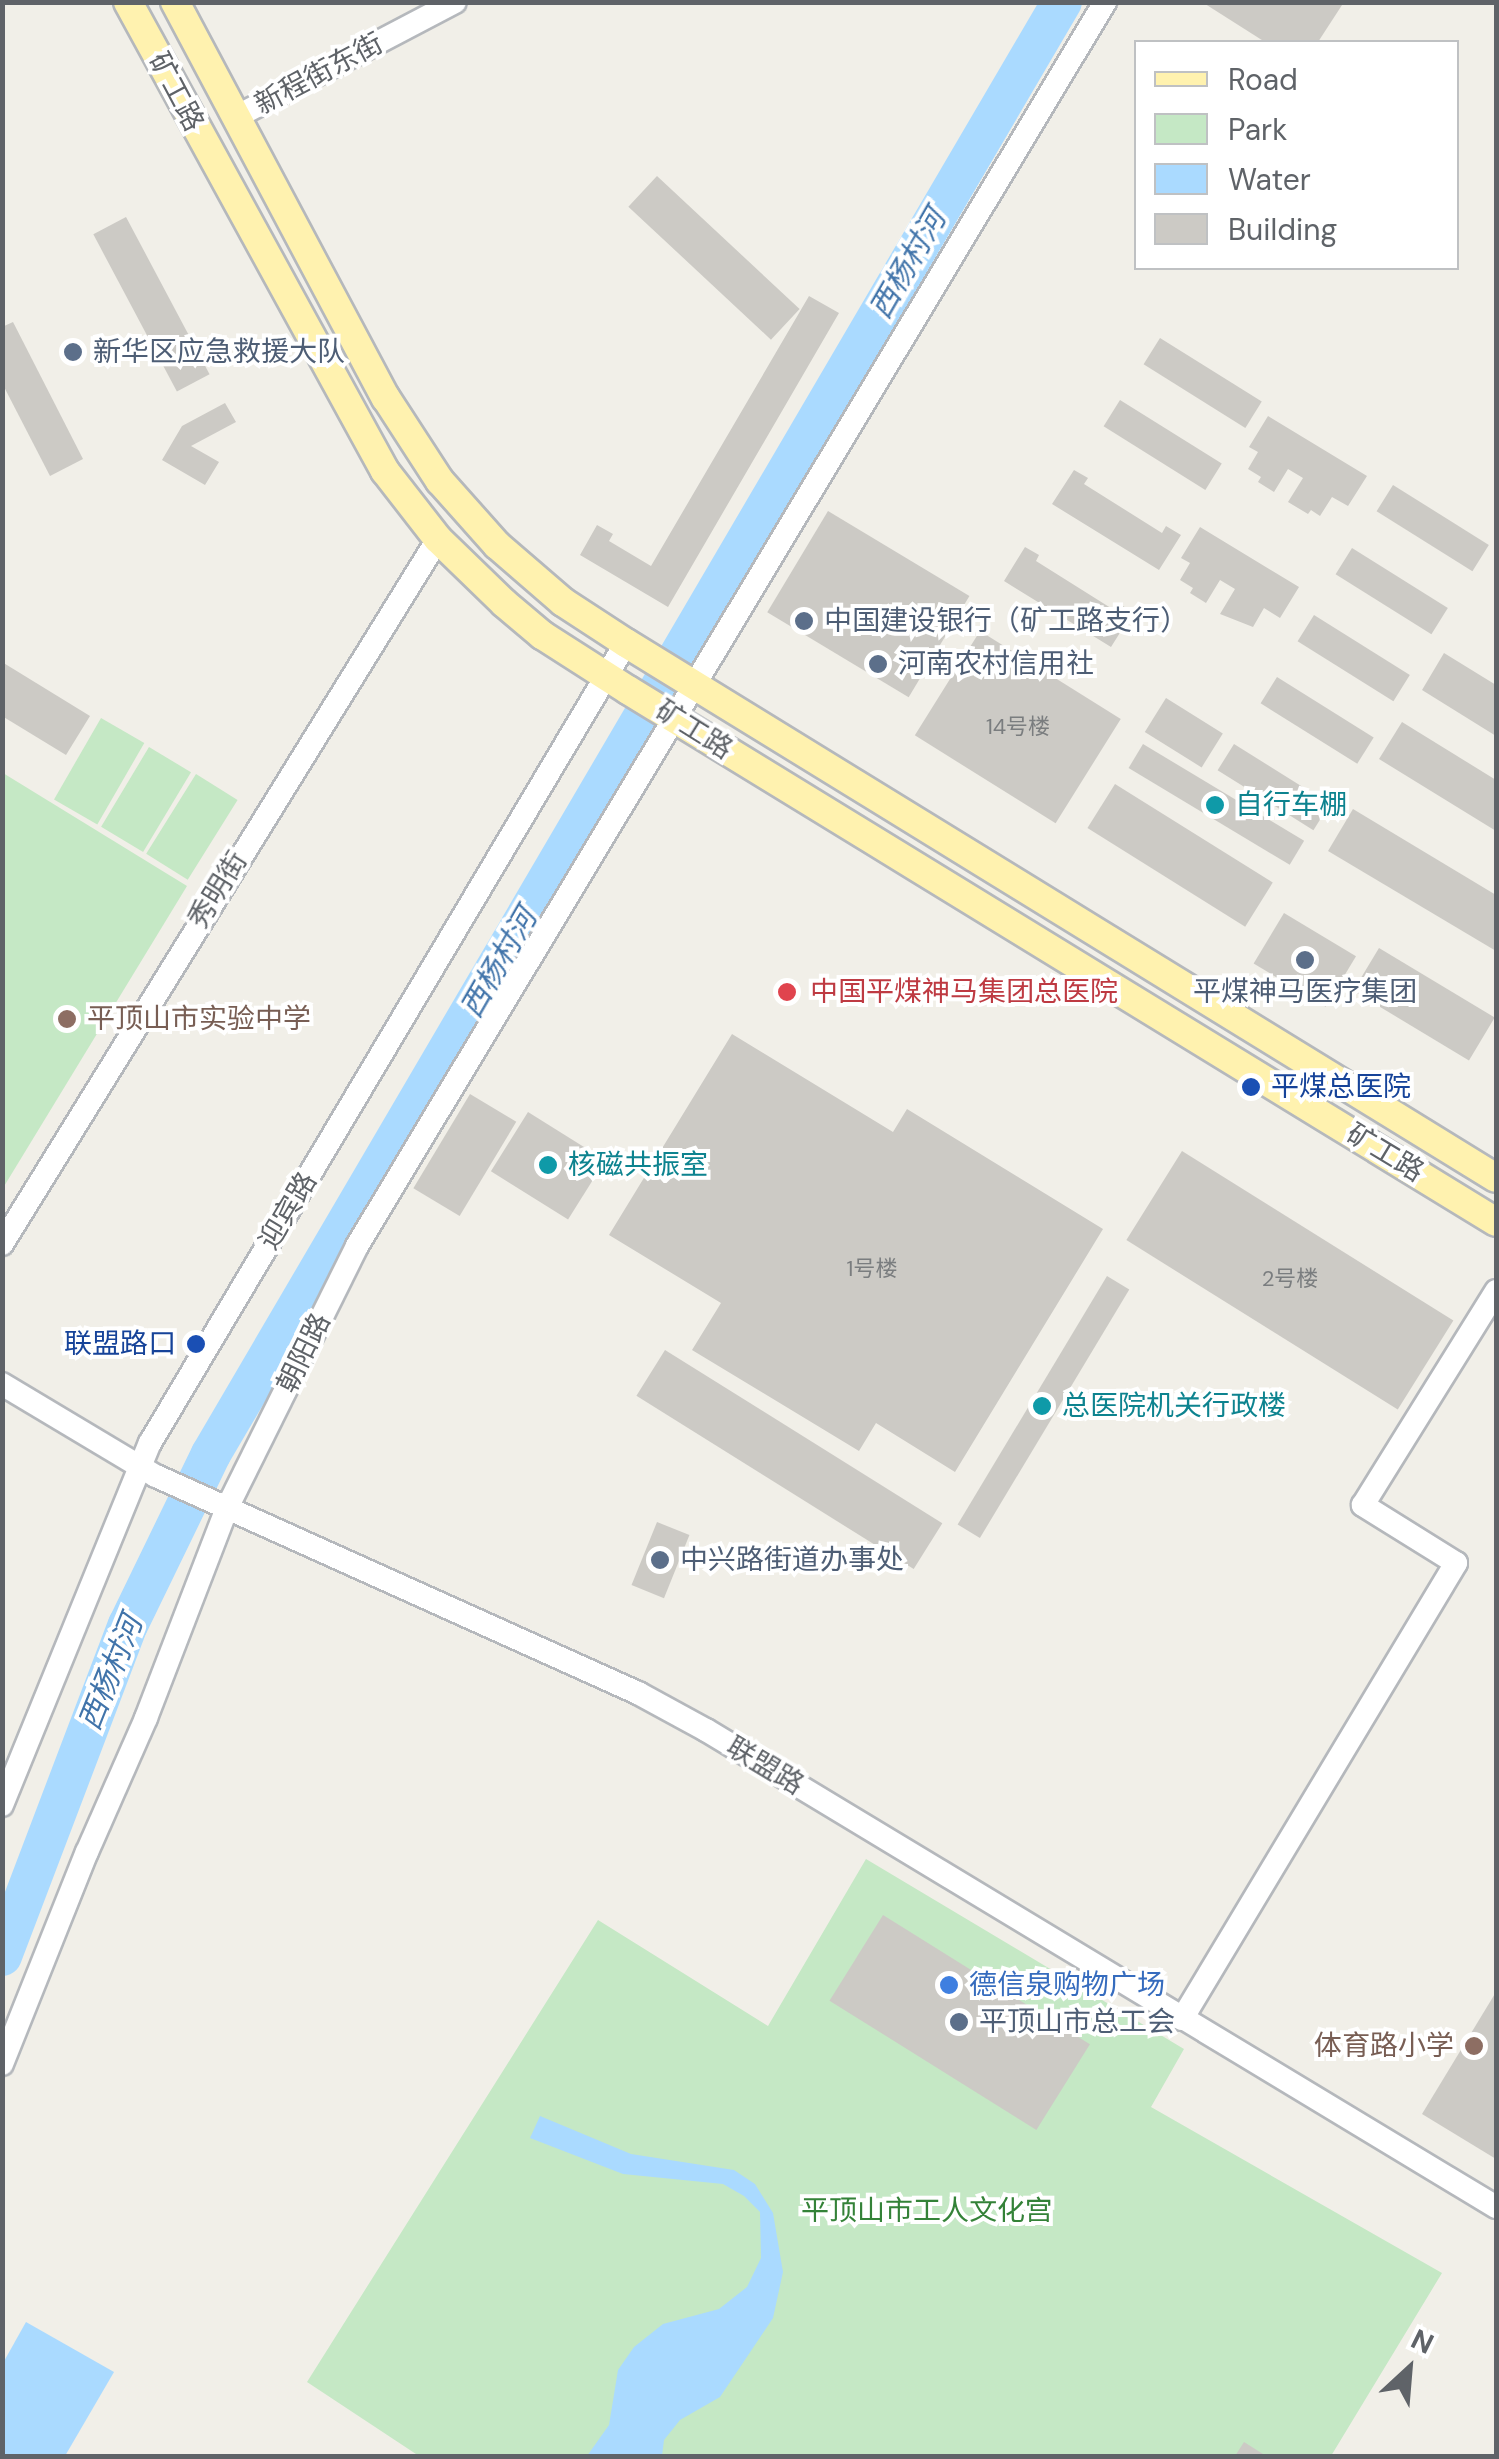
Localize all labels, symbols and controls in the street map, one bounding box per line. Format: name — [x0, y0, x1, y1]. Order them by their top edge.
street label: 新程街东街 — [249, 26, 389, 122]
legend — [1134, 40, 1459, 270]
street label: 矿工路 — [141, 47, 211, 137]
text: Road — [1228, 60, 1298, 99]
text: Park — [1228, 110, 1287, 149]
text: Water — [1228, 160, 1311, 199]
water label: 西杨村河 — [862, 203, 954, 325]
text: Building — [1228, 210, 1337, 249]
place label: 新华区应急救援大队 — [93, 335, 345, 369]
marker: 新华区应急救援大队 — [62, 341, 84, 363]
place label: 中国建设银行（矿工路支行） — [824, 604, 1188, 638]
marker: 中国建设银行（矿工路支行） — [793, 610, 815, 632]
place label: 河南农村信用社 — [898, 647, 1094, 681]
marker: 河南农村信用社 — [867, 653, 889, 675]
street label: 矿工路 — [649, 693, 739, 767]
house number: 14号楼 — [986, 714, 1050, 740]
place label: 自行车棚 — [1235, 788, 1347, 822]
marker: 自行车棚 — [1204, 794, 1226, 816]
street label: 秀明街 — [181, 845, 255, 935]
water label: 西杨村河 — [453, 902, 545, 1024]
marker: 平煤神马医疗集团 — [1294, 949, 1316, 971]
place label: 中国平煤神马集团总医院 — [810, 975, 1118, 1009]
place label: 平煤神马医疗集团 — [1193, 975, 1417, 1009]
marker: 中国平煤神马集团总医院 — [774, 979, 800, 1005]
place label: 平顶山市实验中学 — [87, 1002, 311, 1036]
marker: 平顶山市实验中学 — [56, 1008, 78, 1030]
place label: 平煤总医院 — [1271, 1070, 1411, 1104]
marker: 平煤总医院 — [1240, 1076, 1262, 1098]
street label: 矿工路 — [1340, 1117, 1430, 1189]
place label: 核磁共振室 — [568, 1148, 708, 1182]
marker: 核磁共振室 — [537, 1154, 559, 1176]
street label: 迎宾路 — [252, 1166, 324, 1256]
house number: 1号楼 — [847, 1256, 897, 1282]
house number: 2号楼 — [1262, 1266, 1318, 1292]
street label: 朝阳路 — [270, 1308, 338, 1398]
place label: 联盟路口 — [64, 1327, 176, 1361]
marker: 联盟路口 — [185, 1333, 207, 1355]
place label: 总医院机关行政楼 — [1062, 1389, 1286, 1423]
marker: 总医院机关行政楼 — [1031, 1395, 1053, 1417]
place label: 中兴路街道办事处 — [680, 1543, 904, 1577]
marker: 中兴路街道办事处 — [649, 1549, 671, 1571]
water label: 西杨村河 — [72, 1611, 150, 1735]
street label: 联盟路 — [720, 1730, 810, 1802]
place label: 德信泉购物广场 — [969, 1968, 1165, 2002]
marker: 德信泉购物广场 — [938, 1974, 960, 1996]
place label: 平顶山市总工会 — [979, 2005, 1175, 2039]
marker: 平顶山市总工会 — [948, 2011, 970, 2033]
place label: 体育路小学 — [1314, 2029, 1454, 2063]
marker: 体育路小学 — [1463, 2035, 1485, 2057]
park label: 平顶山市工人文化宫 — [801, 2194, 1053, 2228]
north arrow — [1359, 2319, 1459, 2419]
text: N — [1405, 2320, 1440, 2363]

